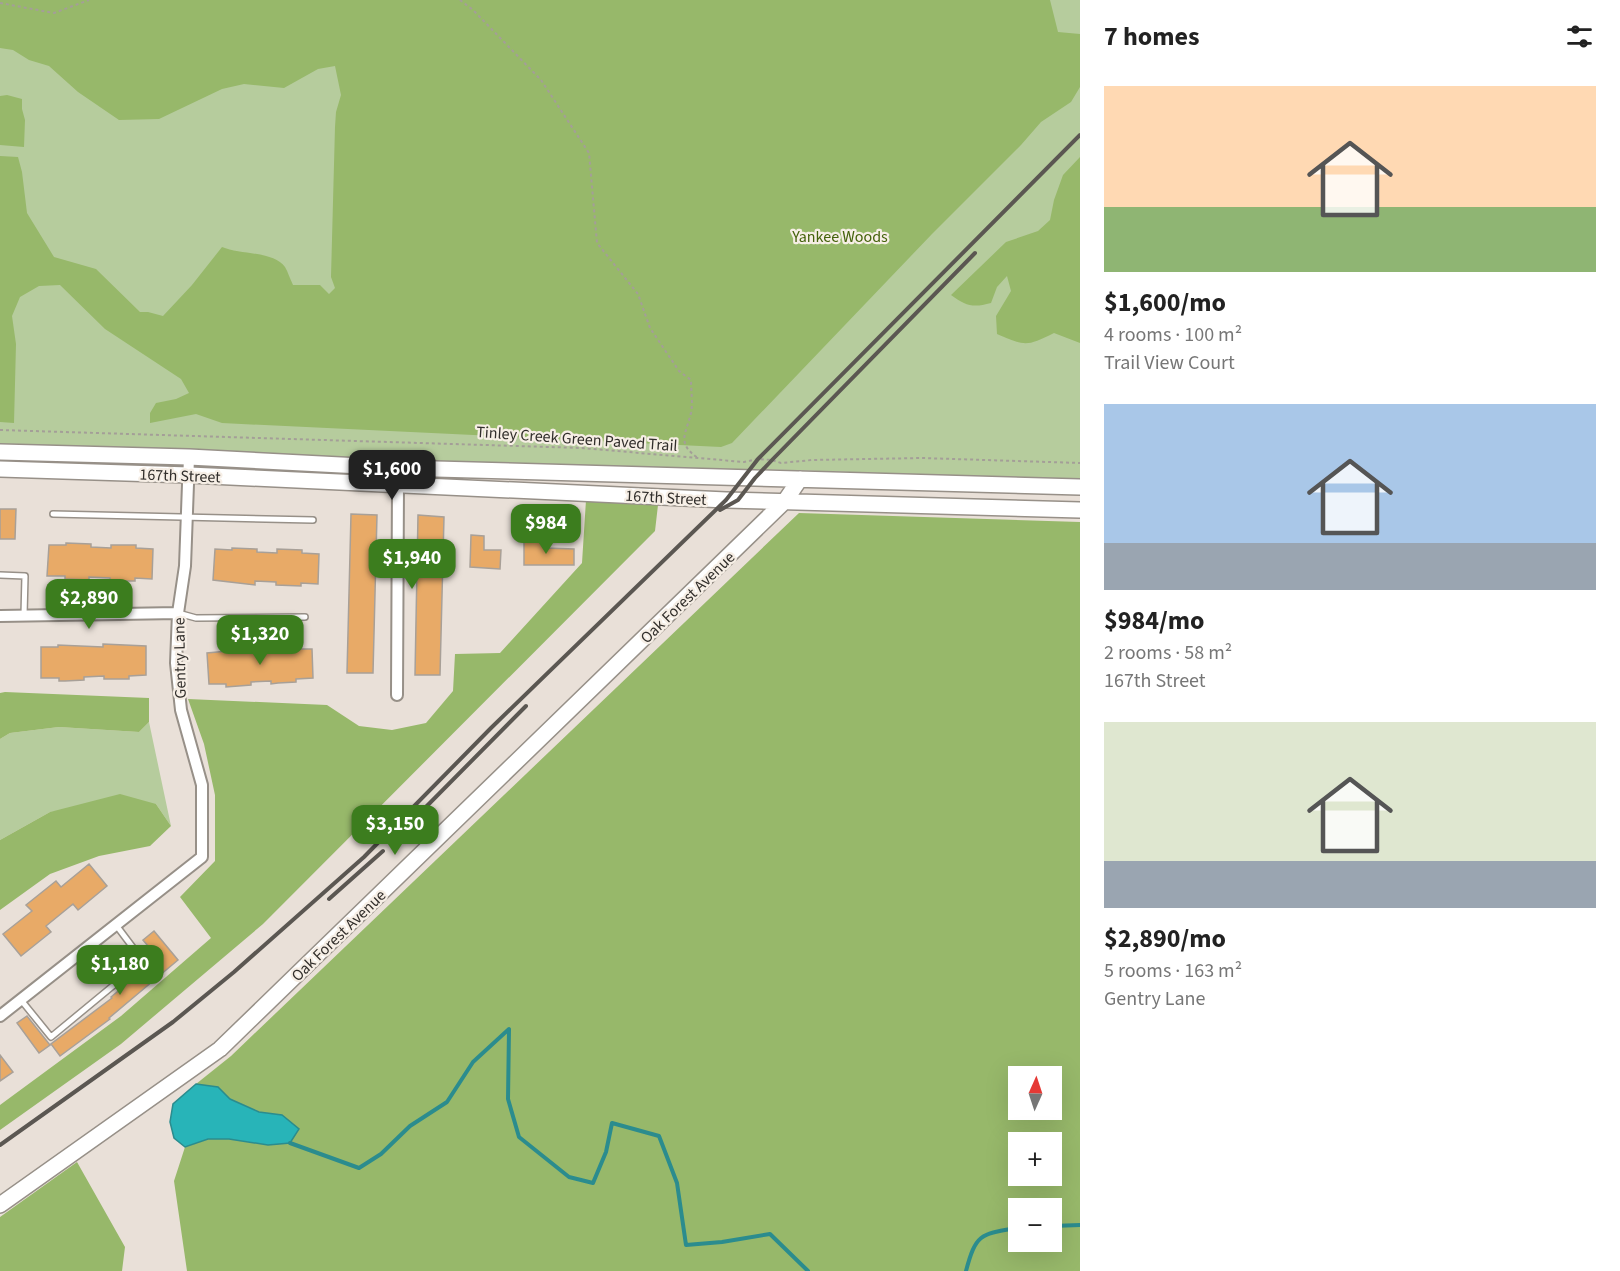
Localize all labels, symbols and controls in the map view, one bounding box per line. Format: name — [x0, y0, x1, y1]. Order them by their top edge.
text: 7 homes — [1104, 18, 1199, 55]
icon: filters — [1563, 20, 1596, 53]
icon: home — [1296, 125, 1404, 233]
park label: Yankee Woods — [791, 226, 888, 248]
text: $1,600/mo — [1104, 284, 1226, 321]
text: 4 rooms · 100 m² — [1104, 321, 1242, 349]
text: Trail View Court — [1104, 349, 1235, 377]
street label: Tinley Creek Green Paved Trail — [476, 421, 678, 457]
icon: home — [1296, 443, 1404, 551]
pin: $1,600 — [343, 450, 441, 501]
text: $1,600 — [363, 455, 421, 483]
street label: 167th Street — [139, 464, 222, 488]
street label: 167th Street — [625, 485, 708, 511]
pin: $984 — [510, 504, 582, 555]
text: $984 — [525, 509, 567, 537]
pin: $1,940 — [363, 539, 461, 590]
text: $1,940 — [383, 544, 441, 572]
street label: Oak Forest Avenue — [636, 547, 740, 649]
pin: $2,890 — [40, 579, 138, 630]
text: $2,890 — [60, 584, 118, 612]
text: $984/mo — [1104, 602, 1204, 639]
pin: $1,320 — [211, 615, 309, 666]
street label: Gentry Lane — [168, 617, 192, 699]
text: $1,320 — [231, 620, 289, 648]
text: 2 rooms · 58 m² — [1104, 639, 1232, 667]
text: 167th Street — [1104, 667, 1206, 695]
icon: home — [1296, 761, 1404, 869]
pin: $3,150 — [346, 805, 444, 856]
text: $3,150 — [366, 810, 424, 838]
street label: Oak Forest Avenue — [287, 885, 391, 987]
text: $2,890/mo — [1104, 920, 1226, 957]
pin: $1,180 — [71, 945, 169, 996]
text: $1,180 — [91, 950, 149, 978]
text: 5 rooms · 163 m² — [1104, 957, 1242, 985]
text: Gentry Lane — [1104, 985, 1205, 1013]
north arrow — [1008, 1066, 1062, 1120]
map controls — [1008, 1066, 1062, 1252]
button: + — [1008, 1132, 1062, 1186]
button: − — [1008, 1198, 1062, 1252]

